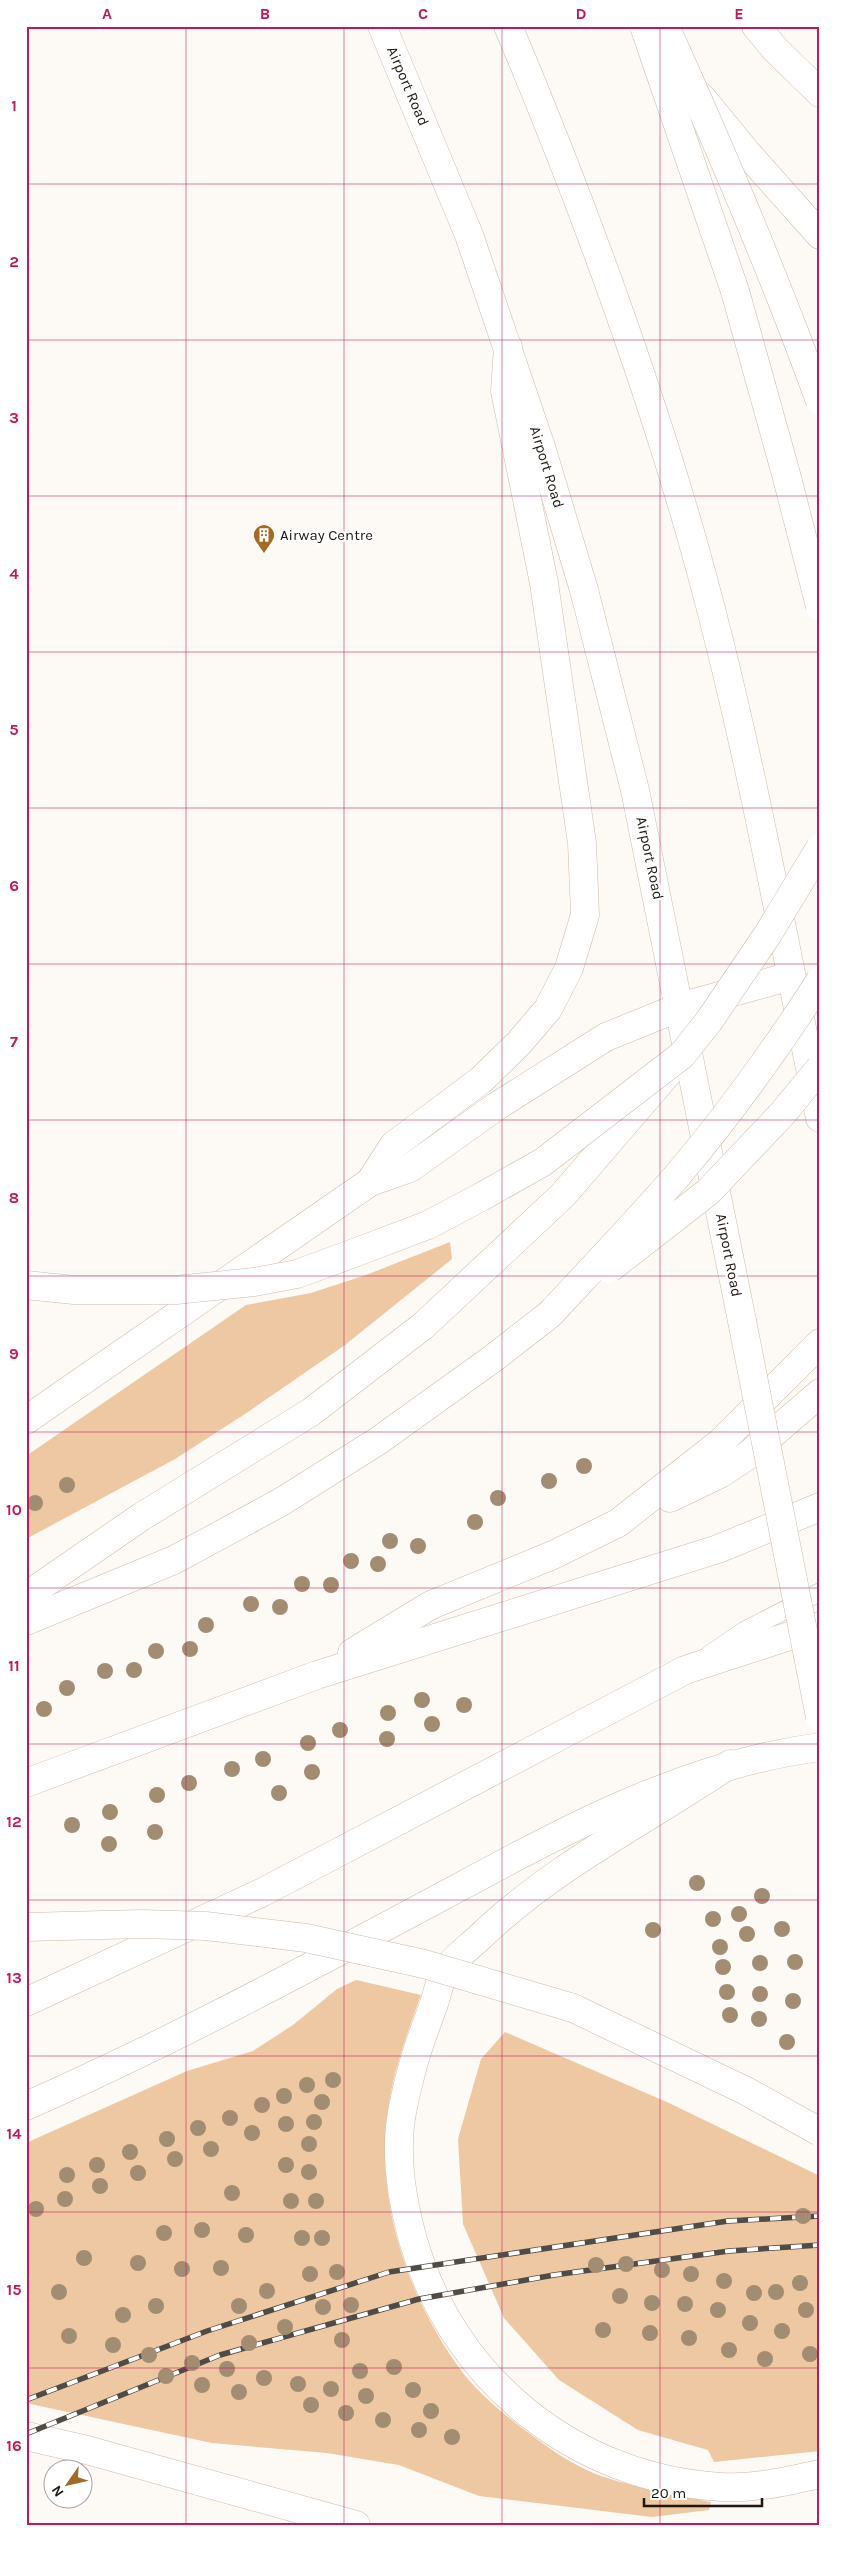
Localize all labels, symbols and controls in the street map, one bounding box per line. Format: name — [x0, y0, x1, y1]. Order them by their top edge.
text: A — [102, 4, 112, 23]
text: B — [260, 4, 270, 23]
text: C — [418, 4, 428, 23]
text: D — [576, 4, 587, 23]
text: E — [734, 4, 744, 23]
street label: Airport Road — [383, 44, 433, 128]
text: 1 — [11, 96, 17, 115]
text: 2 — [9, 252, 19, 271]
text: 3 — [9, 408, 19, 427]
street label: Airport Road — [526, 424, 568, 510]
building icon: Airway Centre — [252, 523, 276, 554]
place label: Airway Centre — [280, 526, 373, 544]
text: 4 — [9, 564, 19, 583]
text: 5 — [9, 720, 19, 739]
street label: Airport Road — [632, 815, 668, 901]
text: 6 — [9, 876, 19, 895]
text: 7 — [10, 1032, 18, 1051]
text: 8 — [9, 1188, 19, 1207]
street label: Airport Road — [712, 1212, 746, 1298]
text: 9 — [9, 1344, 19, 1363]
text: 10 — [6, 1500, 22, 1519]
text: 11 — [8, 1656, 20, 1675]
text: 12 — [6, 1812, 22, 1831]
text: 13 — [6, 1968, 22, 1987]
text: 14 — [6, 2124, 22, 2143]
text: 15 — [6, 2280, 22, 2299]
text: 16 — [6, 2436, 22, 2455]
north arrow — [42, 2458, 92, 2508]
scale bar — [644, 2476, 761, 2508]
text: N — [48, 2482, 67, 2500]
text: 20 m — [651, 2484, 686, 2502]

